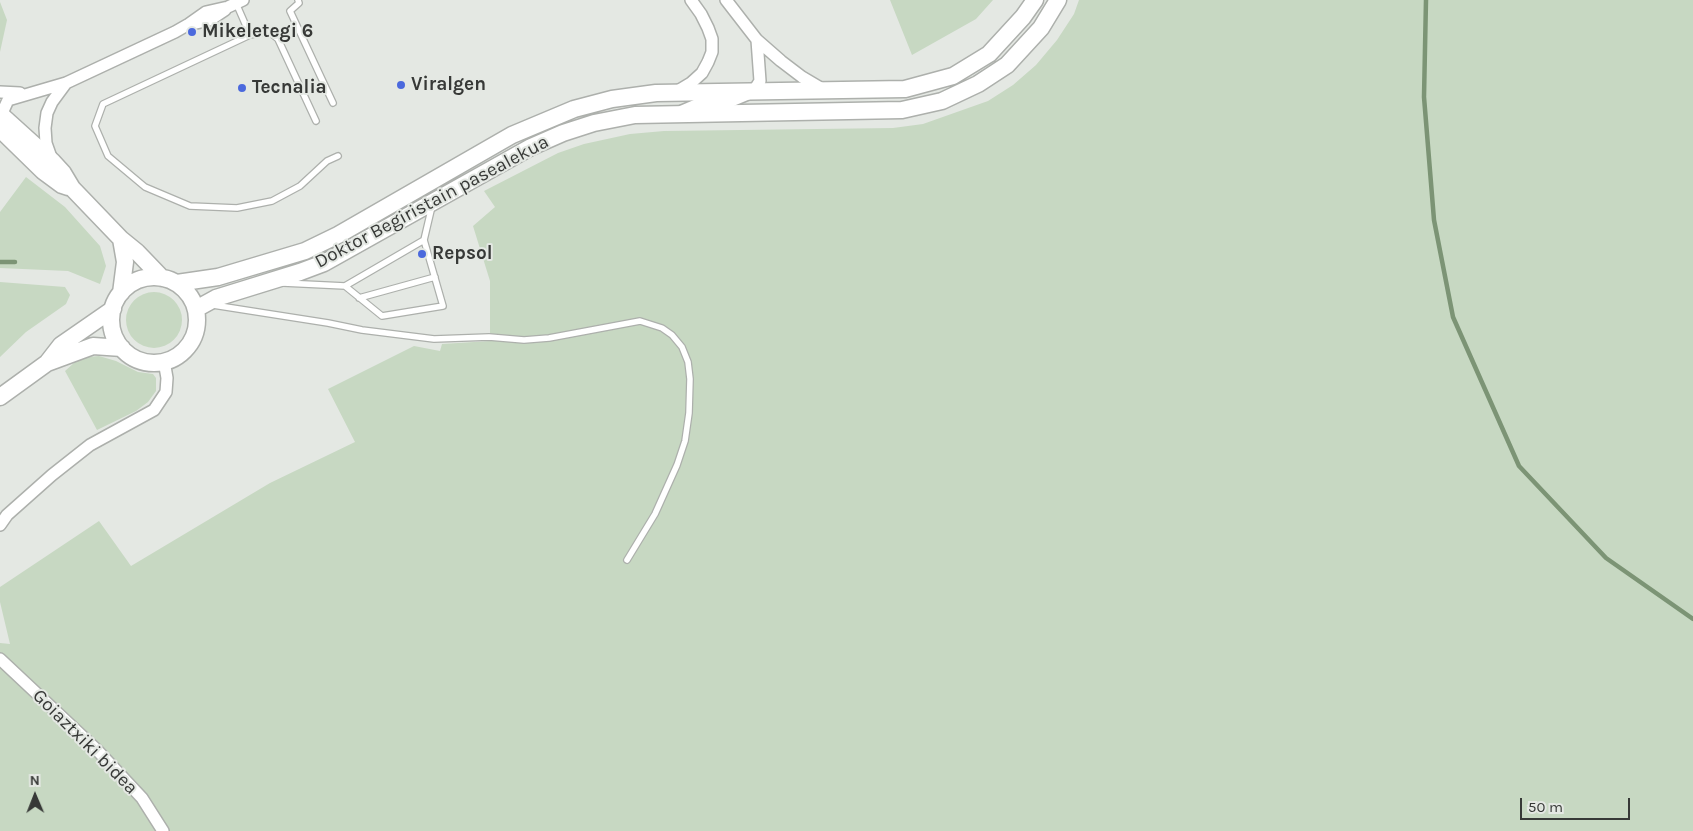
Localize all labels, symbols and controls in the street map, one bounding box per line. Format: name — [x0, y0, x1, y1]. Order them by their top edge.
place label: Mikeletegi 6 — [202, 21, 313, 43]
marker: Mikeletegi 6 — [186, 26, 198, 38]
place label: Viralgen — [411, 74, 486, 96]
place label: Tecnalia — [252, 77, 327, 99]
marker: Viralgen — [395, 79, 407, 91]
marker: Tecnalia — [236, 82, 248, 94]
street label: Doktor Begiristain pasealekua — [311, 130, 553, 274]
place label: Repsol — [432, 243, 492, 265]
marker: Repsol — [416, 248, 428, 260]
street label: Goiaztxiki bidea — [28, 685, 142, 799]
north arrow — [10, 771, 60, 821]
text: N — [30, 772, 40, 789]
scale bar — [1523, 788, 1633, 820]
text: 50 m — [1528, 798, 1563, 816]

